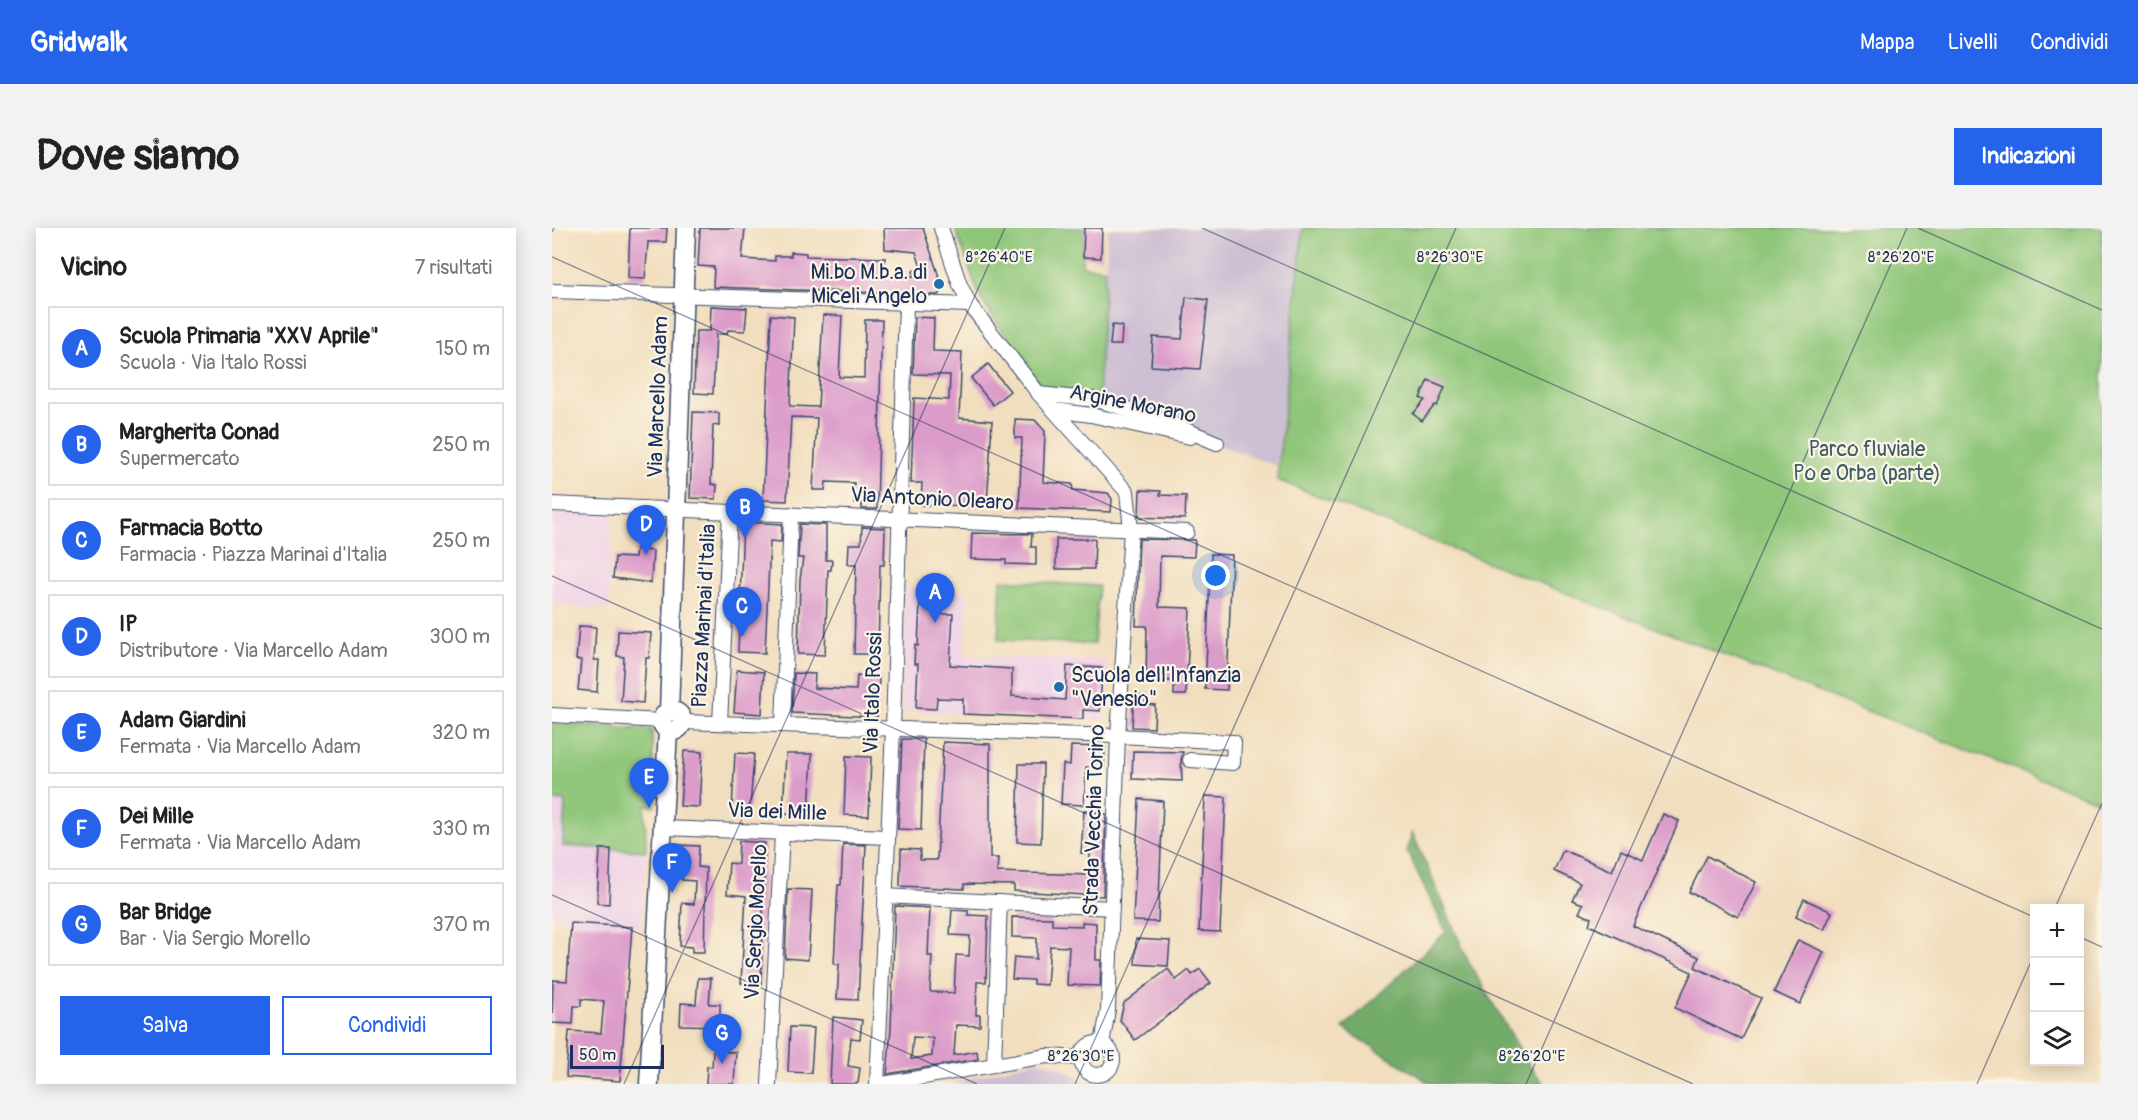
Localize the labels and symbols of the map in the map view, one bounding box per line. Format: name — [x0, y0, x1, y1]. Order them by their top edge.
text: 8°26'40"E — [965, 248, 1033, 267]
text: 8°26'30"E — [1417, 248, 1484, 267]
text: 8°26'20"E — [1868, 248, 1935, 267]
place label: Mi.bo M.b.a. di Miceli Angelo — [810, 259, 927, 310]
marker: Mi.bo M.b.a. di Miceli Angelo — [932, 277, 946, 291]
street label: Via Marcello Adam — [642, 315, 674, 479]
street label: Argine Morano — [1067, 378, 1199, 430]
park label: Parco fluviale Po e Orba (parte) — [1793, 436, 1941, 487]
street label: Via Antonio Olearo — [850, 481, 1014, 517]
pin: B — [726, 488, 764, 538]
pin: D — [626, 506, 665, 555]
street label: Piazza Marinai d'Italia — [686, 523, 722, 709]
your location — [1201, 561, 1230, 590]
pin: A — [916, 574, 955, 623]
pin: C — [722, 588, 762, 637]
street label: Via Italo Rossi — [857, 632, 889, 754]
place label: Scuola dell'Infanzia "Venesio" — [1071, 662, 1241, 713]
marker: Scuola dell'Infanzia "Venesio" — [1052, 680, 1066, 694]
street label: Strada Vecchia Torino — [1077, 724, 1111, 916]
pin: E — [630, 758, 668, 808]
street label: Via dei Mille — [727, 797, 828, 827]
street label: Via Sergio Morello — [738, 843, 774, 1001]
pin: F — [652, 844, 692, 893]
pin: G — [702, 1014, 742, 1064]
scale bar — [570, 1042, 664, 1070]
text: 8°26'30"E — [1048, 1047, 1115, 1066]
text: 8°26'20"E — [1499, 1047, 1566, 1066]

